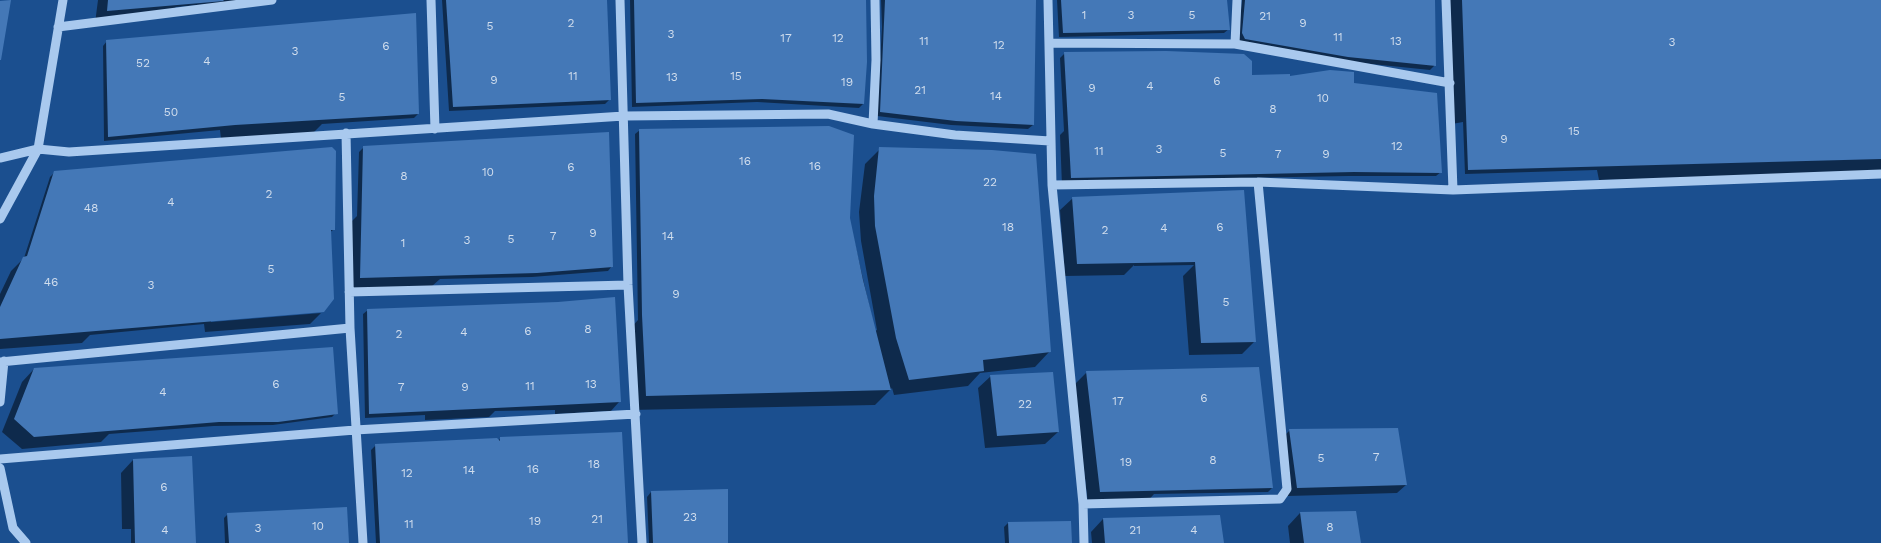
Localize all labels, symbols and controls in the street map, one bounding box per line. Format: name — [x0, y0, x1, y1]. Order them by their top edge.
house number: 1 — [1082, 8, 1086, 22]
house number: 3 — [1128, 8, 1134, 22]
house number: 5 — [1189, 8, 1195, 22]
house number: 21 — [1259, 9, 1271, 23]
house number: 2 — [568, 16, 574, 30]
house number: 9 — [1299, 16, 1307, 30]
house number: 5 — [487, 19, 493, 33]
house number: 3 — [668, 27, 674, 41]
house number: 11 — [1333, 30, 1343, 44]
house number: 17 — [780, 31, 792, 45]
house number: 12 — [832, 31, 844, 45]
house number: 11 — [919, 34, 929, 48]
house number: 13 — [1390, 34, 1402, 48]
house number: 3 — [1669, 35, 1675, 49]
house number: 12 — [993, 38, 1005, 52]
house number: 6 — [382, 39, 390, 53]
house number: 3 — [292, 44, 298, 58]
house number: 4 — [203, 54, 211, 68]
house number: 52 — [136, 56, 150, 70]
house number: 11 — [568, 69, 578, 83]
house number: 15 — [730, 69, 742, 83]
house number: 13 — [666, 70, 678, 84]
house number: 9 — [490, 73, 498, 87]
house number: 6 — [1213, 74, 1221, 88]
house number: 19 — [841, 75, 853, 89]
house number: 4 — [1146, 79, 1154, 93]
house number: 9 — [1088, 81, 1096, 95]
house number: 21 — [914, 83, 926, 97]
house number: 14 — [990, 89, 1002, 103]
house number: 5 — [339, 90, 345, 104]
house number: 10 — [1317, 91, 1329, 105]
house number: 8 — [1269, 102, 1277, 116]
house number: 50 — [164, 105, 178, 119]
house number: 15 — [1568, 124, 1580, 138]
house number: 9 — [1500, 132, 1508, 146]
house number: 12 — [1391, 139, 1403, 153]
house number: 3 — [1156, 142, 1162, 156]
house number: 11 — [1094, 144, 1104, 158]
house number: 5 — [1220, 146, 1226, 160]
house number: 7 — [1275, 147, 1281, 161]
house number: 9 — [1322, 147, 1330, 161]
house number: 16 — [739, 154, 751, 168]
house number: 16 — [809, 159, 821, 173]
house number: 6 — [567, 160, 575, 174]
house number: 10 — [482, 165, 494, 179]
house number: 8 — [400, 169, 408, 183]
house number: 22 — [983, 175, 997, 189]
house number: 2 — [266, 187, 272, 201]
house number: 4 — [167, 195, 175, 209]
house number: 48 — [84, 201, 98, 215]
house number: 18 — [1002, 220, 1014, 234]
house number: 6 — [1216, 220, 1224, 234]
house number: 4 — [1160, 221, 1168, 235]
house number: 2 — [1102, 223, 1108, 237]
house number: 9 — [589, 226, 597, 240]
house number: 7 — [550, 229, 556, 243]
house number: 14 — [662, 229, 674, 243]
house number: 5 — [508, 232, 514, 246]
house number: 3 — [464, 233, 470, 247]
house number: 1 — [401, 236, 405, 250]
house number: 5 — [268, 262, 274, 276]
house number: 46 — [44, 275, 58, 289]
house number: 3 — [148, 278, 154, 292]
house number: 9 — [672, 287, 680, 301]
house number: 5 — [1223, 295, 1229, 309]
house number: 8 — [584, 322, 592, 336]
house number: 6 — [524, 324, 532, 338]
house number: 4 — [460, 325, 468, 339]
house number: 2 — [396, 327, 402, 341]
house number: 6 — [272, 377, 280, 391]
house number: 13 — [585, 377, 597, 391]
house number: 11 — [525, 379, 535, 393]
house number: 7 — [398, 380, 404, 394]
house number: 9 — [461, 380, 469, 394]
house number: 4 — [159, 385, 167, 399]
house number: 6 — [1200, 391, 1208, 405]
house number: 17 — [1112, 394, 1124, 408]
house number: 22 — [1018, 397, 1032, 411]
house number: 7 — [1373, 450, 1379, 464]
house number: 5 — [1318, 451, 1324, 465]
house number: 8 — [1209, 453, 1217, 467]
house number: 19 — [1120, 455, 1132, 469]
house number: 18 — [588, 457, 600, 471]
house number: 16 — [527, 462, 539, 476]
house number: 14 — [463, 463, 475, 477]
house number: 12 — [401, 466, 413, 480]
house number: 6 — [160, 480, 168, 494]
house number: 23 — [683, 510, 697, 524]
house number: 21 — [591, 512, 603, 526]
house number: 19 — [529, 514, 541, 528]
house number: 11 — [404, 517, 414, 531]
house number: 10 — [312, 519, 324, 533]
house number: 8 — [1326, 520, 1334, 534]
house number: 3 — [255, 521, 261, 535]
house number: 4 — [161, 523, 169, 537]
house number: 21 — [1129, 523, 1141, 537]
house number: 4 — [1190, 523, 1198, 537]

